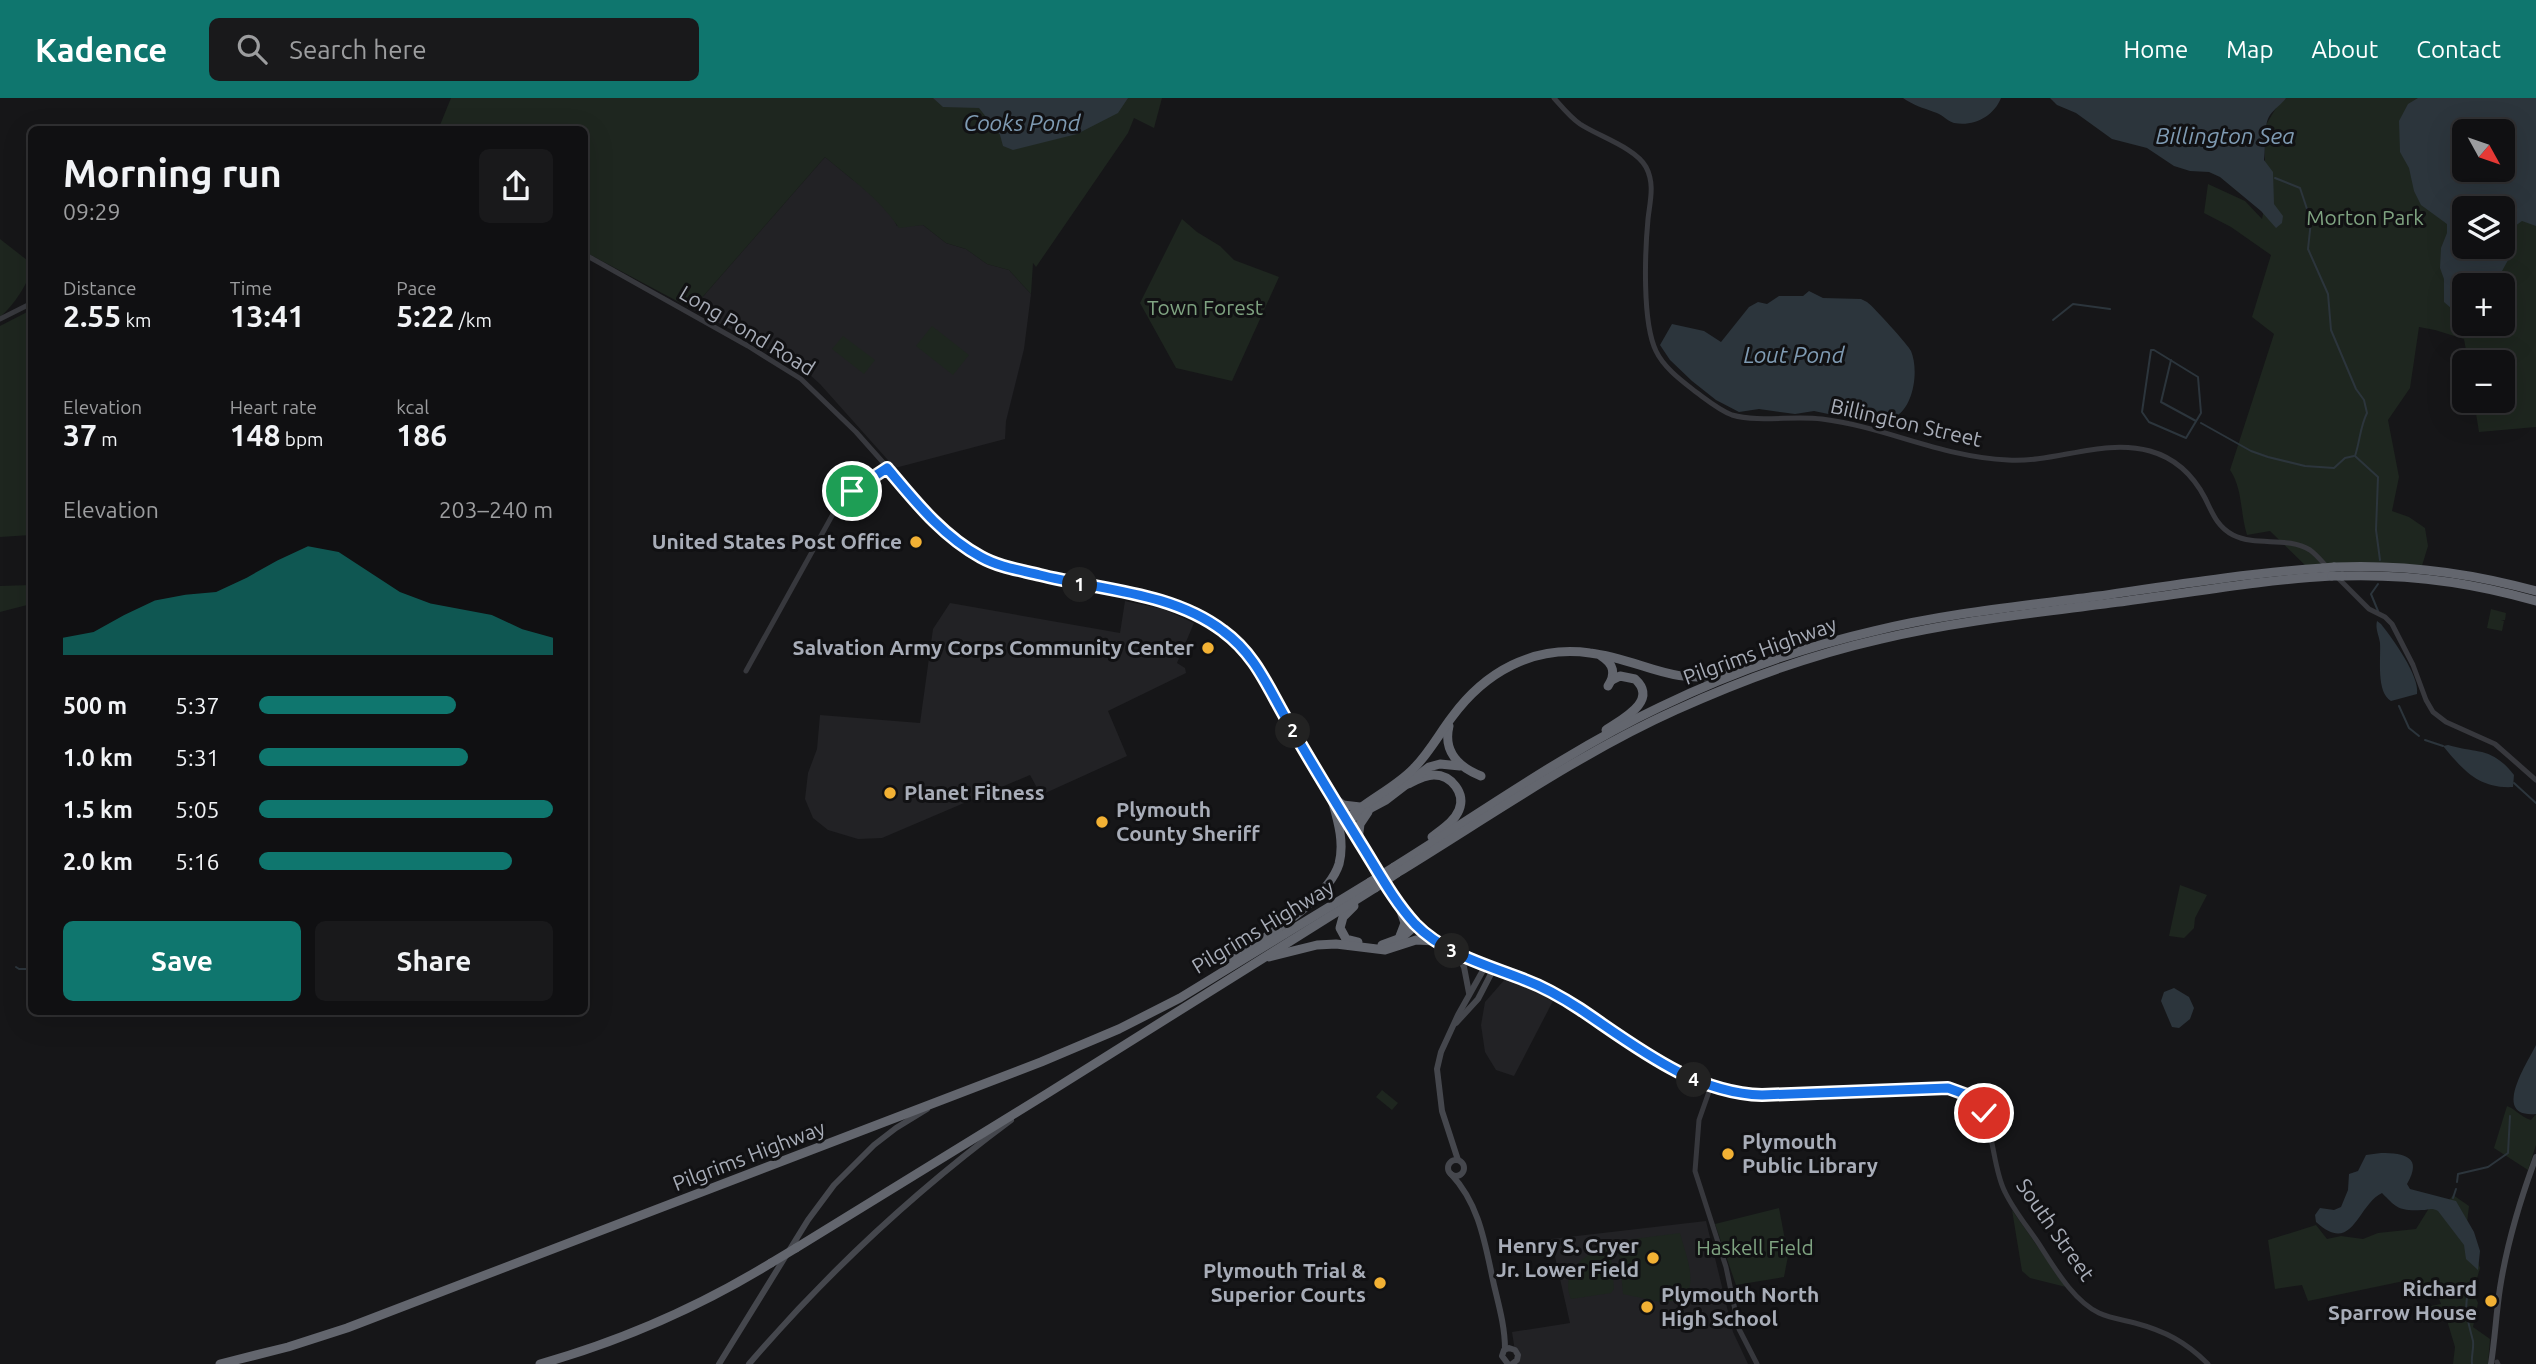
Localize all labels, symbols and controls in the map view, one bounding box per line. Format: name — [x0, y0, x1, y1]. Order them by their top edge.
search box — [209, 18, 699, 81]
icon: search — [233, 30, 271, 68]
text: Kadence — [35, 31, 167, 68]
text: Search here — [289, 35, 427, 64]
text: Home — [2123, 36, 2188, 63]
text: Map — [2226, 36, 2273, 63]
text: About — [2311, 36, 2378, 63]
text: Contact — [2416, 36, 2501, 63]
water label: Cooks Pond — [963, 110, 1082, 135]
north arrow — [2452, 119, 2515, 182]
map controls — [2452, 119, 2515, 413]
water label: Billington Sea — [2155, 123, 2295, 148]
button: share — [479, 149, 553, 223]
text: Morning run — [63, 152, 282, 194]
button: layers — [2452, 196, 2515, 259]
text: 09:29 — [63, 199, 121, 224]
park label: Morton Park — [2306, 205, 2424, 229]
button: + — [2452, 273, 2515, 336]
text: Distance — [63, 277, 137, 299]
text: Time — [230, 277, 272, 299]
text: Pace — [396, 277, 437, 299]
street label: Long Pond Road — [675, 280, 820, 380]
park label: Town Forest — [1147, 295, 1263, 319]
text: 2.55 — [63, 299, 121, 333]
text: 13:41 — [230, 299, 305, 333]
text: 5:22 — [396, 299, 454, 333]
text: km — [121, 309, 151, 331]
text: /km — [454, 309, 492, 331]
water label: Lout Pond — [1743, 342, 1846, 367]
button: − — [2452, 350, 2515, 413]
street label: Billington Street — [1828, 393, 1984, 451]
text: Elevation — [63, 396, 142, 418]
text: Heart rate — [230, 396, 317, 418]
text: kcal — [396, 396, 429, 418]
text: 37 — [63, 418, 97, 452]
text: 148 — [230, 418, 280, 452]
text: 186 — [396, 418, 447, 452]
text: m — [97, 428, 118, 450]
text: bpm — [280, 428, 323, 450]
pin — [822, 461, 882, 521]
icon: arrive — [833, 472, 871, 510]
text: Elevation — [63, 497, 159, 522]
text: 203–240 m — [439, 497, 553, 522]
place label: United States Post Office — [652, 529, 902, 553]
marker: United States Post Office — [908, 534, 924, 550]
pin: 1 — [1062, 568, 1098, 602]
text: 1 — [1074, 573, 1085, 595]
street label: Pilgrims Highway — [1680, 611, 1840, 689]
place label: Salvation Army Corps Community Center — [793, 635, 1194, 659]
marker: Salvation Army Corps Community Center — [1200, 640, 1216, 656]
text: 500 m — [63, 693, 127, 718]
text: 5:37 — [175, 693, 220, 718]
pin: 2 — [1276, 714, 1310, 748]
text: 2 — [1287, 719, 1298, 741]
text: 1.0 km — [63, 745, 133, 770]
text: 5:31 — [175, 745, 220, 770]
place label: Planet Fitness — [904, 780, 1045, 804]
marker: Planet Fitness — [882, 785, 898, 801]
text: 1.5 km — [63, 797, 133, 822]
text: 5:05 — [175, 797, 220, 822]
place label: Plymouth County Sheriff — [1116, 797, 1261, 845]
marker: Plymouth County Sheriff — [1094, 814, 1110, 830]
text: 2.0 km — [63, 849, 133, 874]
text: 5:16 — [175, 849, 220, 874]
street label: Pilgrims Highway — [1187, 874, 1338, 978]
button: Save — [63, 921, 301, 1001]
button: Share — [315, 921, 553, 1001]
pin: 3 — [1434, 934, 1470, 968]
text: 3 — [1446, 939, 1457, 961]
pin: 4 — [1676, 1062, 1712, 1098]
text: 4 — [1688, 1068, 1699, 1090]
pin — [1954, 1083, 2014, 1143]
icon: check — [1965, 1094, 2003, 1132]
street label: Pilgrims Highway — [669, 1115, 828, 1195]
place label: Plymouth Public Library — [1742, 1129, 1878, 1177]
marker: Plymouth Public Library — [1720, 1146, 1736, 1162]
street label: South Street — [2012, 1174, 2100, 1285]
place label: Henry S. Cryer Jr. Lower Field — [1496, 1233, 1639, 1281]
park label: Haskell Field — [1696, 1235, 1814, 1259]
marker: Henry S. Cryer Jr. Lower Field — [1645, 1250, 1661, 1266]
place label: Plymouth Trial & Superior Courts — [1203, 1258, 1366, 1306]
marker: Plymouth Trial & Superior Courts — [1372, 1275, 1388, 1291]
place label: Richard Sparrow House — [2328, 1276, 2477, 1324]
place label: Plymouth North High School — [1661, 1282, 1819, 1330]
marker: Richard Sparrow House — [2483, 1293, 2499, 1309]
marker: Plymouth North High School — [1639, 1299, 1655, 1315]

